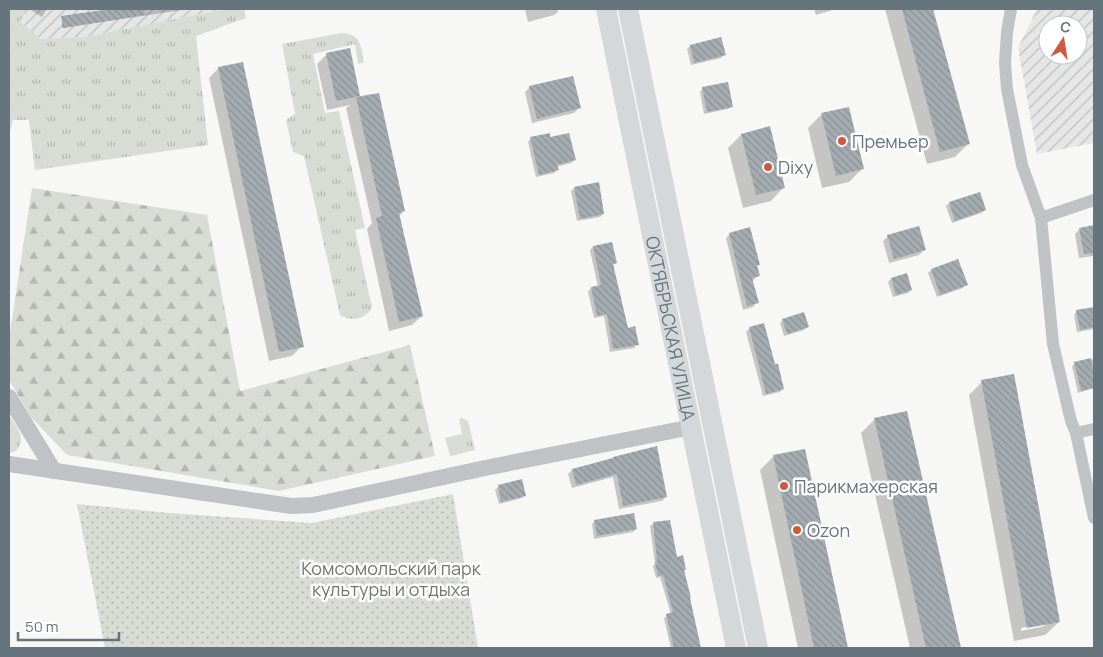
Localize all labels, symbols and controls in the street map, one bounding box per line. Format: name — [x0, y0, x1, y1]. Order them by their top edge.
north arrow — [1038, 15, 1088, 65]
text: С — [1059, 16, 1073, 37]
place label: Премьер — [852, 129, 929, 153]
marker: Премьер — [836, 135, 848, 147]
place label: Dixy — [778, 155, 814, 179]
marker: Dixy — [762, 161, 774, 173]
street label: ОКТЯБРЬСКАЯ УЛИЦА — [641, 234, 702, 423]
place label: Парикмахерская — [794, 474, 938, 498]
marker: Парикмахерская — [778, 480, 790, 492]
place label: Ozon — [807, 518, 850, 542]
marker: Ozon — [791, 524, 803, 536]
park label: Комсомольский парк культуры и отдыха — [301, 556, 482, 601]
scale bar — [18, 610, 119, 642]
text: 50 m — [25, 616, 59, 637]

